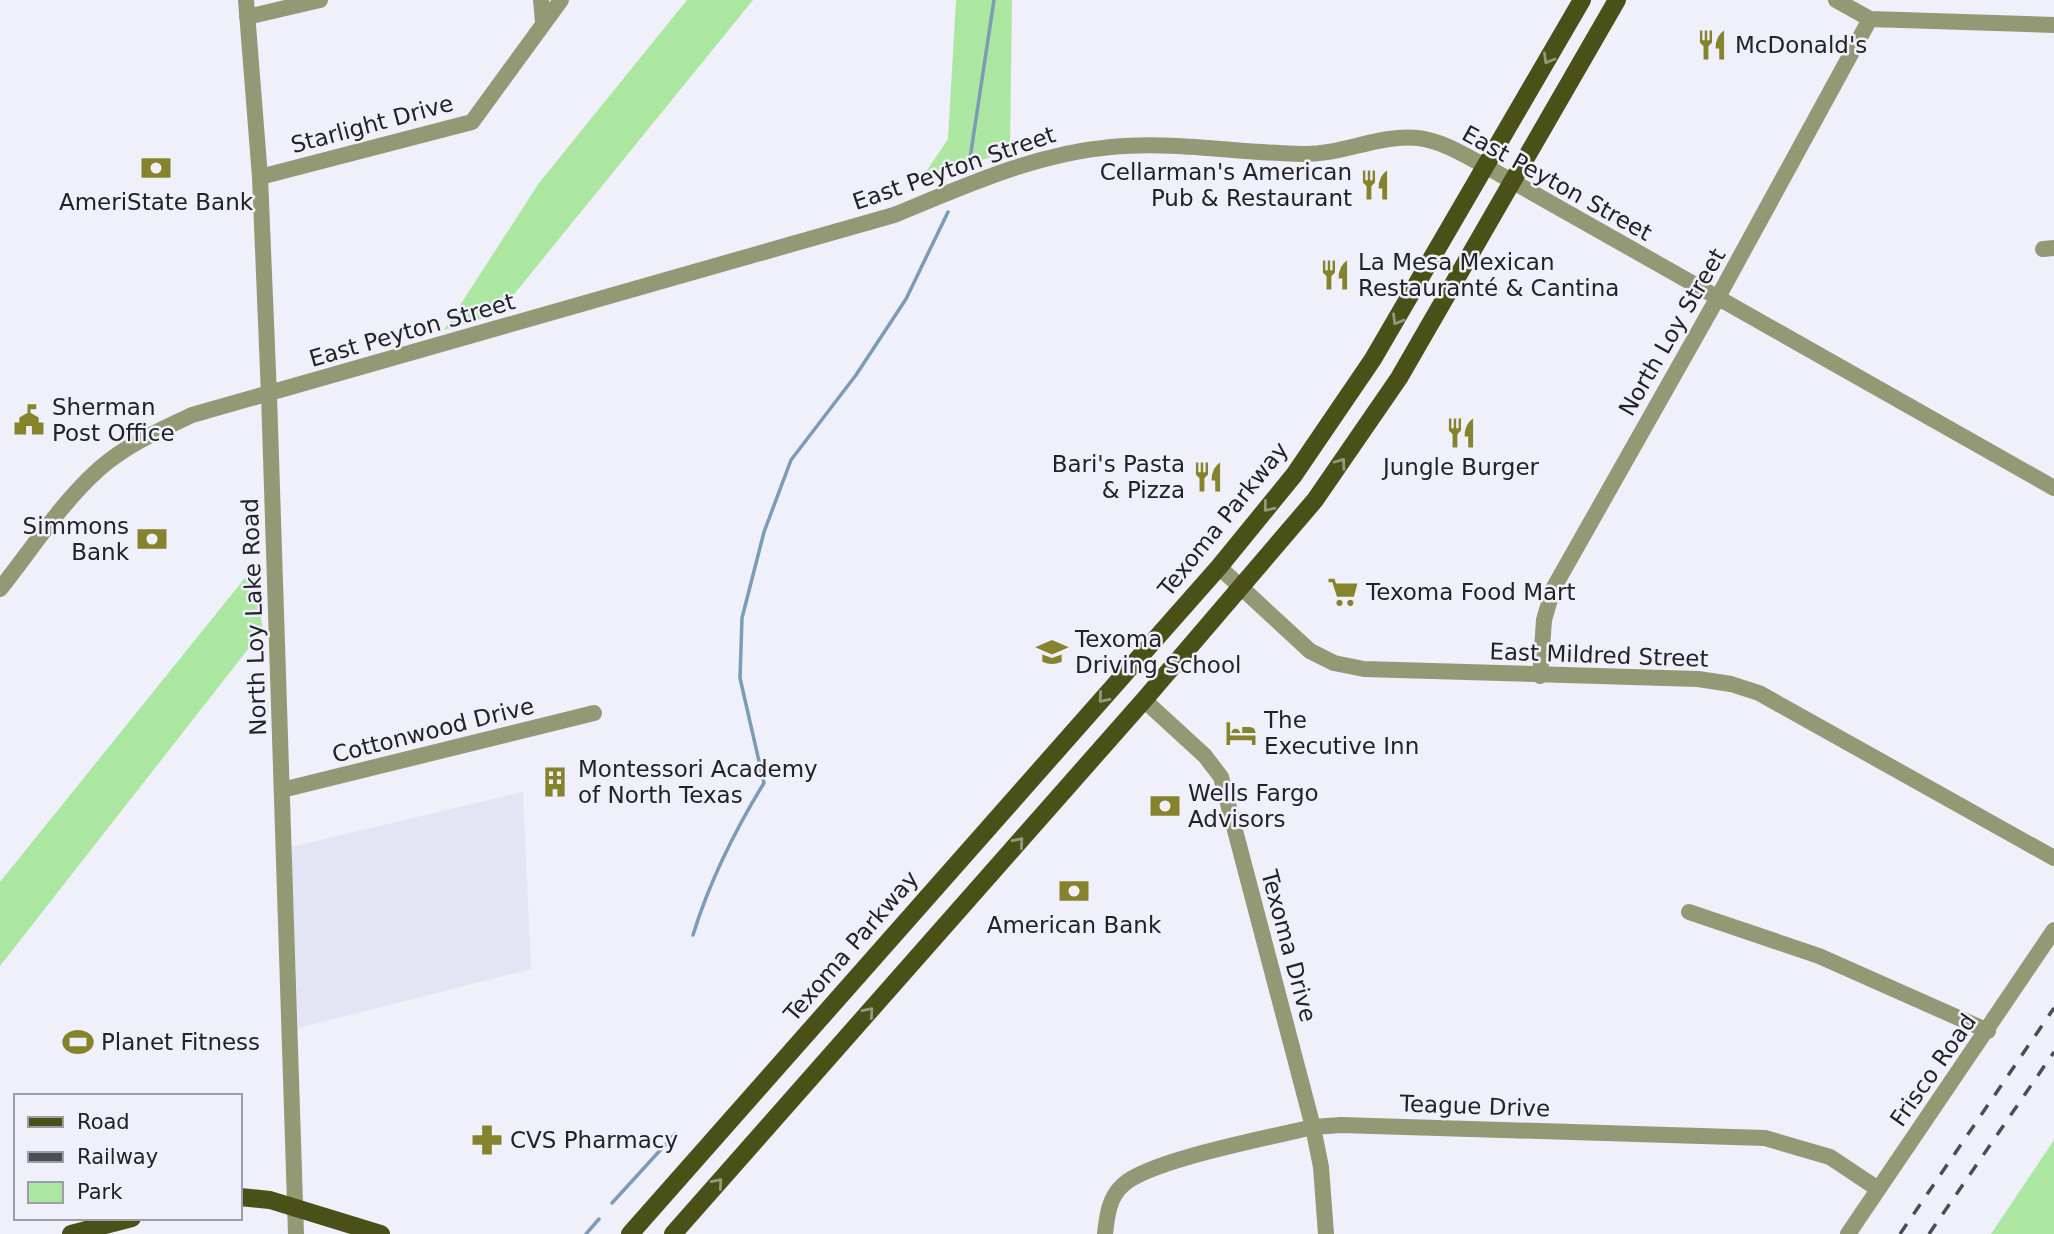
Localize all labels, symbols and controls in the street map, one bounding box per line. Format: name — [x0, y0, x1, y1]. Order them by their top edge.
restaurant icon: McDonald's — [1695, 28, 1729, 62]
place label: McDonald's — [1735, 32, 1867, 58]
one-way arrow — [1543, 52, 1556, 65]
street label: Starlight Drive — [288, 90, 456, 158]
street label: East Peyton Street — [1458, 120, 1656, 246]
street label: East Peyton Street — [849, 121, 1059, 215]
bank icon: AmeriState Bank — [139, 151, 173, 185]
place label: Cellarman's American Pub & Restaurant — [1100, 159, 1352, 211]
restaurant icon: Cellarman's American Pub & Restaurant — [1358, 168, 1392, 202]
place label: AmeriState Bank — [59, 189, 254, 215]
street label: North Loy Street — [1614, 244, 1730, 420]
place label: La Mesa Mexican Restauranté & Cantina — [1358, 249, 1619, 301]
restaurant icon: La Mesa Mexican Restauranté & Cantina — [1318, 258, 1352, 292]
street label: East Peyton Street — [306, 288, 518, 372]
one-way arrow — [1392, 312, 1405, 325]
place label: Sherman Post Office — [52, 394, 175, 446]
public building icon: Sherman Post Office — [12, 403, 46, 437]
restaurant icon: Jungle Burger — [1444, 416, 1478, 450]
street label: Texoma Parkway — [1152, 437, 1293, 602]
place label: Bari's Pasta & Pizza — [1052, 451, 1185, 503]
place label: Jungle Burger — [1381, 454, 1540, 480]
one-way arrow — [1333, 458, 1345, 471]
restaurant icon: Bari's Pasta & Pizza — [1191, 460, 1225, 494]
street label: North Loy Lake Road — [237, 498, 271, 736]
one-way arrow — [1264, 498, 1276, 511]
place label: Simmons Bank — [23, 513, 130, 565]
bank icon: Simmons Bank — [135, 522, 169, 556]
supermarket icon: Texoma Food Mart — [1326, 575, 1360, 609]
place label: Texoma Food Mart — [1365, 579, 1576, 605]
place label: Texoma Driving School — [1074, 626, 1241, 678]
school or university icon: Texoma Driving School — [1035, 635, 1069, 669]
street label: East Mildred Street — [1489, 638, 1709, 672]
one-way arrow — [1099, 690, 1111, 703]
street label: Cottonwood Drive — [329, 692, 537, 768]
place label: The Executive Inn — [1263, 707, 1419, 759]
hotel icon: The Executive Inn — [1224, 716, 1258, 750]
place label: Montessori Academy of North Texas — [578, 756, 818, 808]
building icon: Montessori Academy of North Texas — [538, 765, 572, 799]
place label: Wells Fargo Advisors — [1188, 780, 1319, 832]
bank icon: Wells Fargo Advisors — [1148, 789, 1182, 823]
one-way arrow — [1011, 837, 1023, 850]
street label: Texoma Parkway — [778, 865, 923, 1027]
street label: Texoma Drive — [1256, 866, 1322, 1025]
bank icon: American Bank — [1057, 874, 1091, 908]
place label: American Bank — [987, 912, 1162, 938]
one-way arrow — [861, 1007, 873, 1020]
street label: Frisco Road — [1885, 1009, 1981, 1131]
sports icon: Planet Fitness — [61, 1025, 95, 1059]
place label: Planet Fitness — [101, 1029, 260, 1055]
street label: Teague Drive — [1398, 1090, 1551, 1122]
legend — [14, 1094, 242, 1220]
text: Road — [77, 1110, 130, 1134]
pharmacy icon: CVS Pharmacy — [470, 1123, 504, 1157]
place label: CVS Pharmacy — [510, 1127, 678, 1153]
text: Railway — [77, 1145, 158, 1169]
one-way arrow — [710, 1178, 722, 1191]
text: Park — [77, 1180, 123, 1204]

